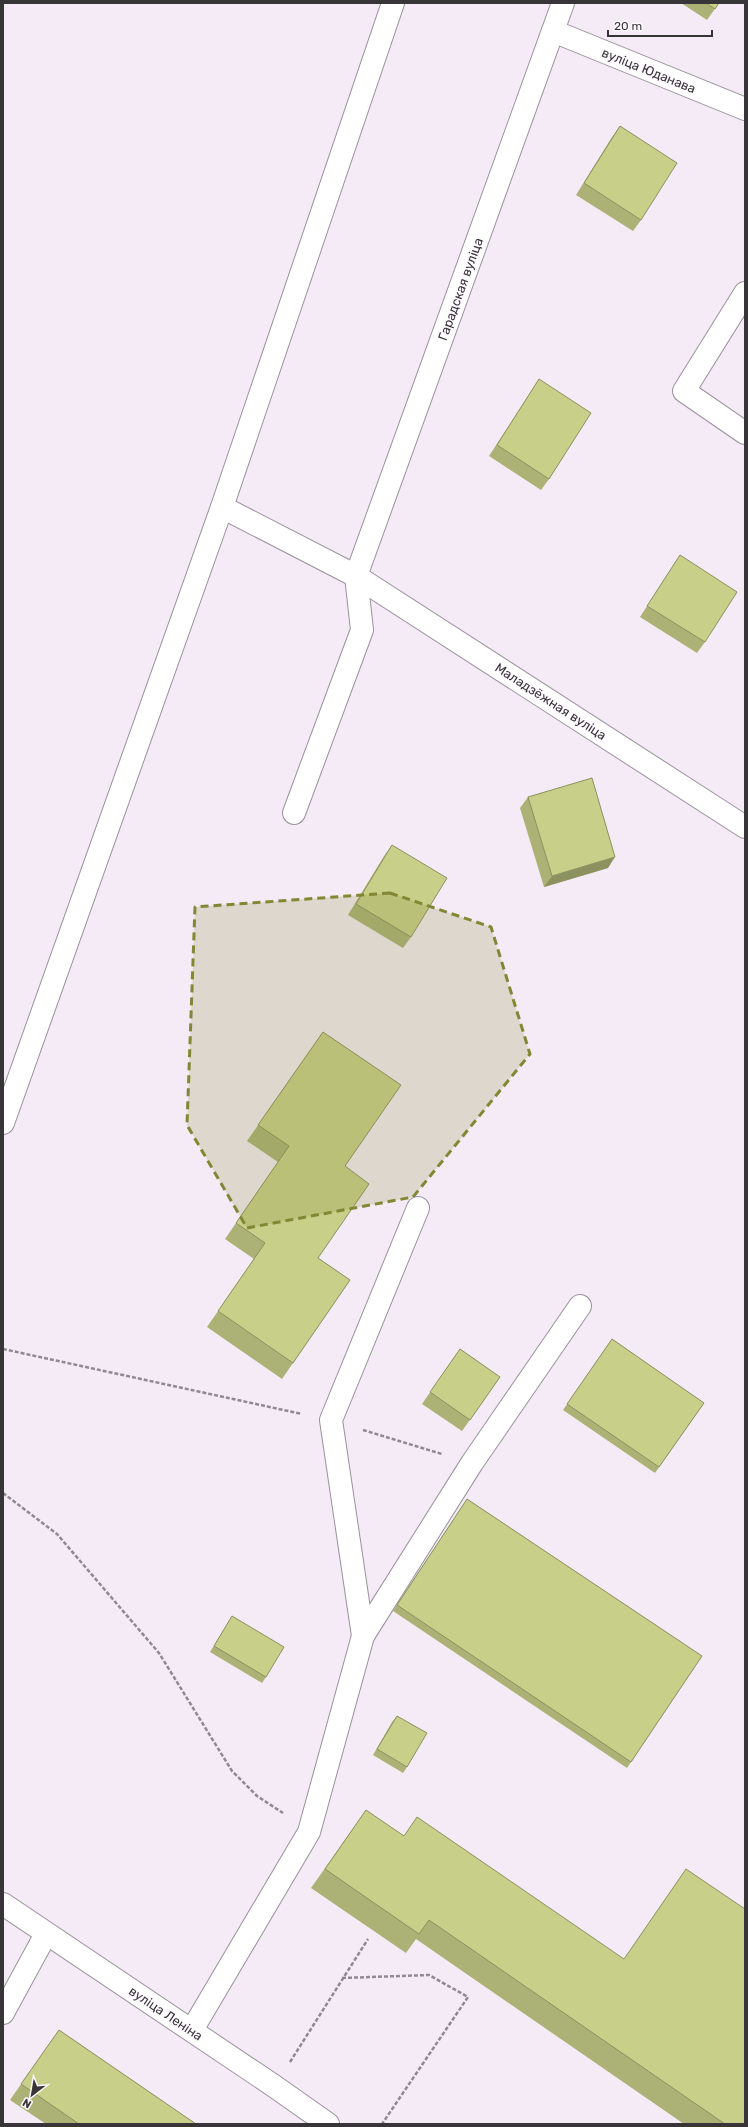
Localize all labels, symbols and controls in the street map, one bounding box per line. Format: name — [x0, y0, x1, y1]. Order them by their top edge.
scale bar — [608, 12, 712, 38]
text: 20 m — [614, 19, 642, 33]
street label: вуліца Юданава — [600, 45, 698, 96]
street label: Гарадская вуліца — [435, 236, 486, 343]
street label: Маладзёжная вуліца — [492, 660, 609, 743]
street label: вуліца Леніна — [126, 1983, 205, 2044]
north arrow — [12, 2075, 52, 2115]
text: N — [20, 2095, 34, 2111]

